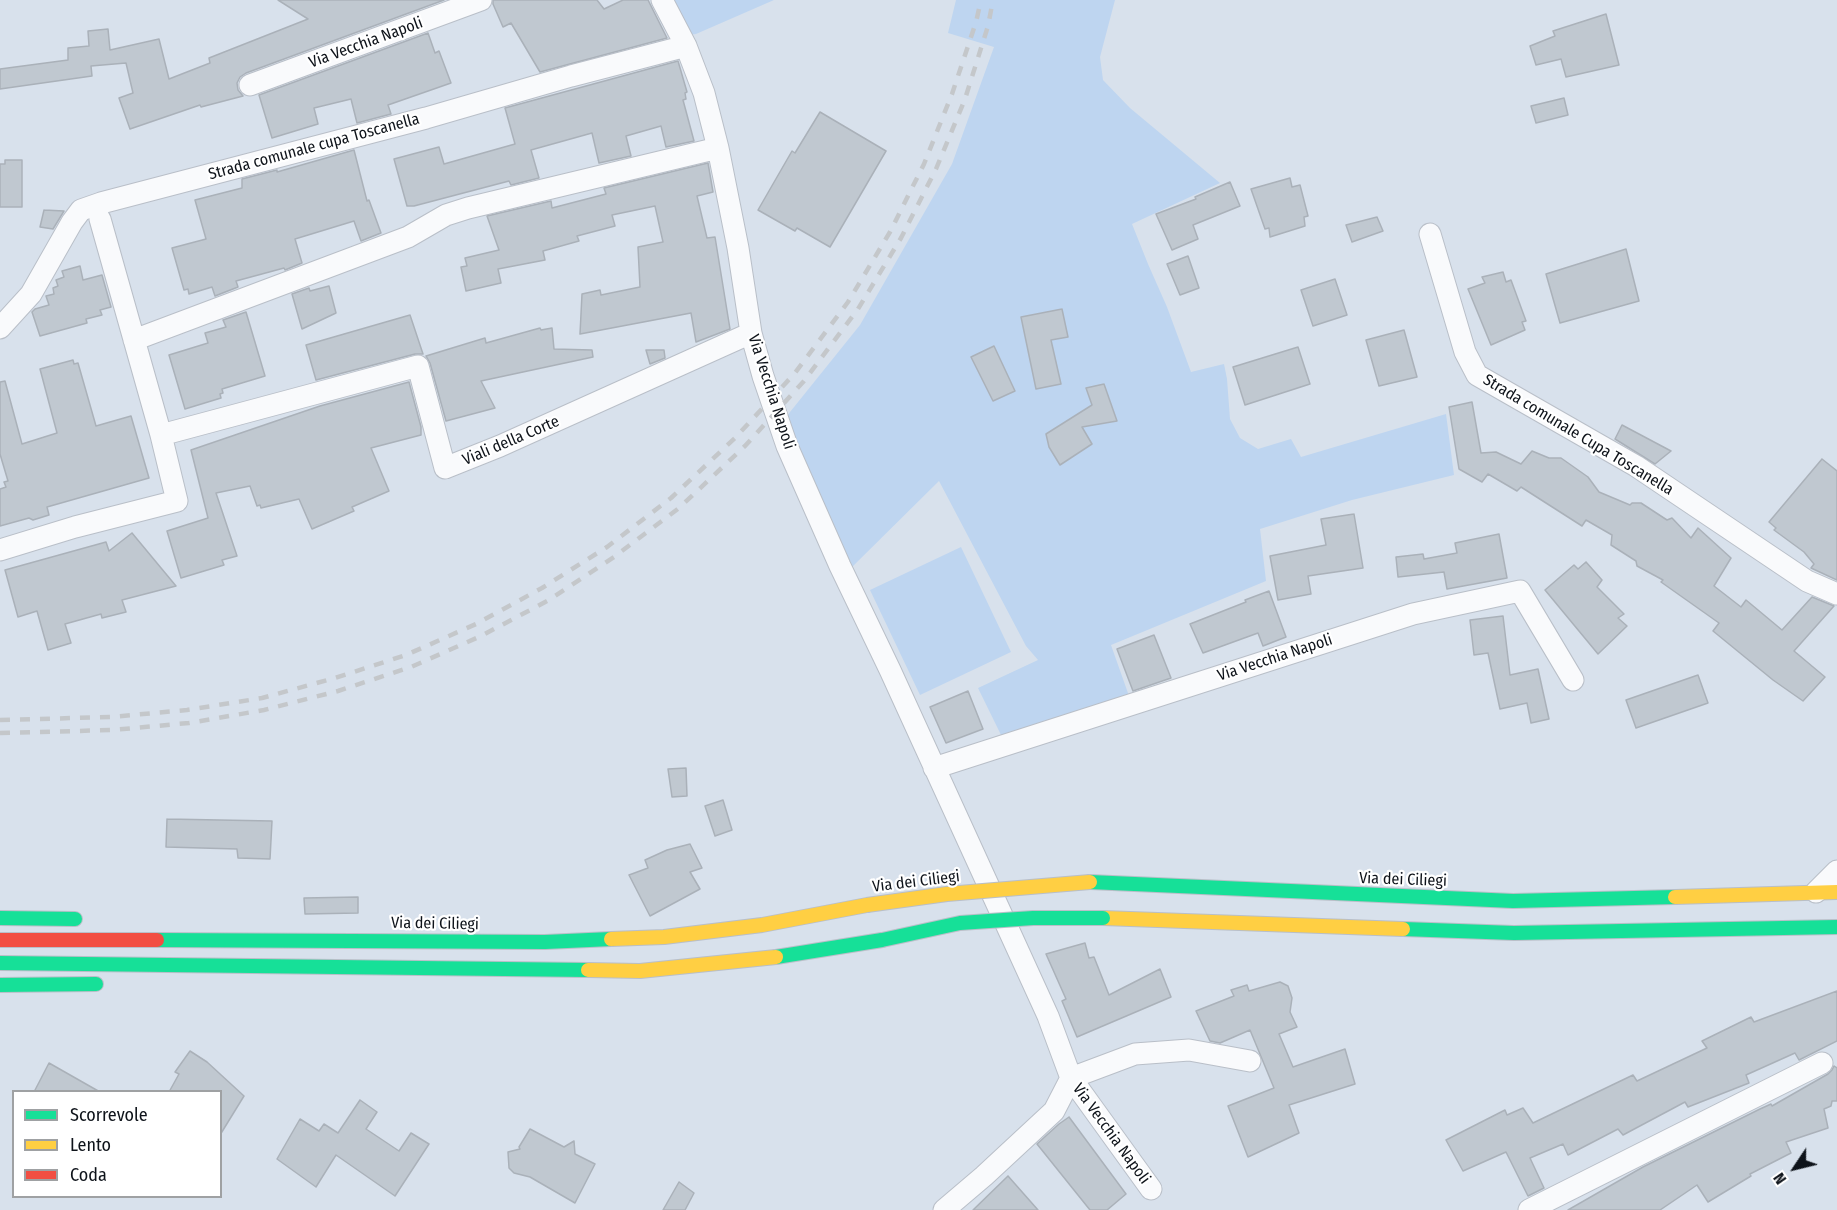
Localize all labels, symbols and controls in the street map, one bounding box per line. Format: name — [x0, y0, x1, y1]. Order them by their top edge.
street label: Via Vecchia Napoli — [307, 14, 425, 72]
street label: Strada comunale cupa Toscanella — [206, 110, 422, 184]
street label: Via Vecchia Napoli — [743, 332, 799, 452]
street label: Strada comunale Cupa Toscanella — [1479, 370, 1677, 500]
street label: Viali della Corte — [460, 412, 562, 470]
street label: Via Vecchia Napoli — [1215, 630, 1335, 686]
street label: Via dei Ciliegi — [871, 867, 961, 897]
street label: Via dei Ciliegi — [1359, 869, 1447, 891]
street label: Via dei Ciliegi — [391, 914, 479, 934]
street label: Via Vecchia Napoli — [1068, 1080, 1154, 1188]
legend — [12, 1090, 222, 1198]
text: Scorrevole — [70, 1104, 148, 1126]
text: Lento — [70, 1134, 111, 1156]
north arrow — [1765, 1138, 1825, 1198]
text: Coda — [70, 1164, 107, 1186]
text: N — [1769, 1169, 1790, 1188]

